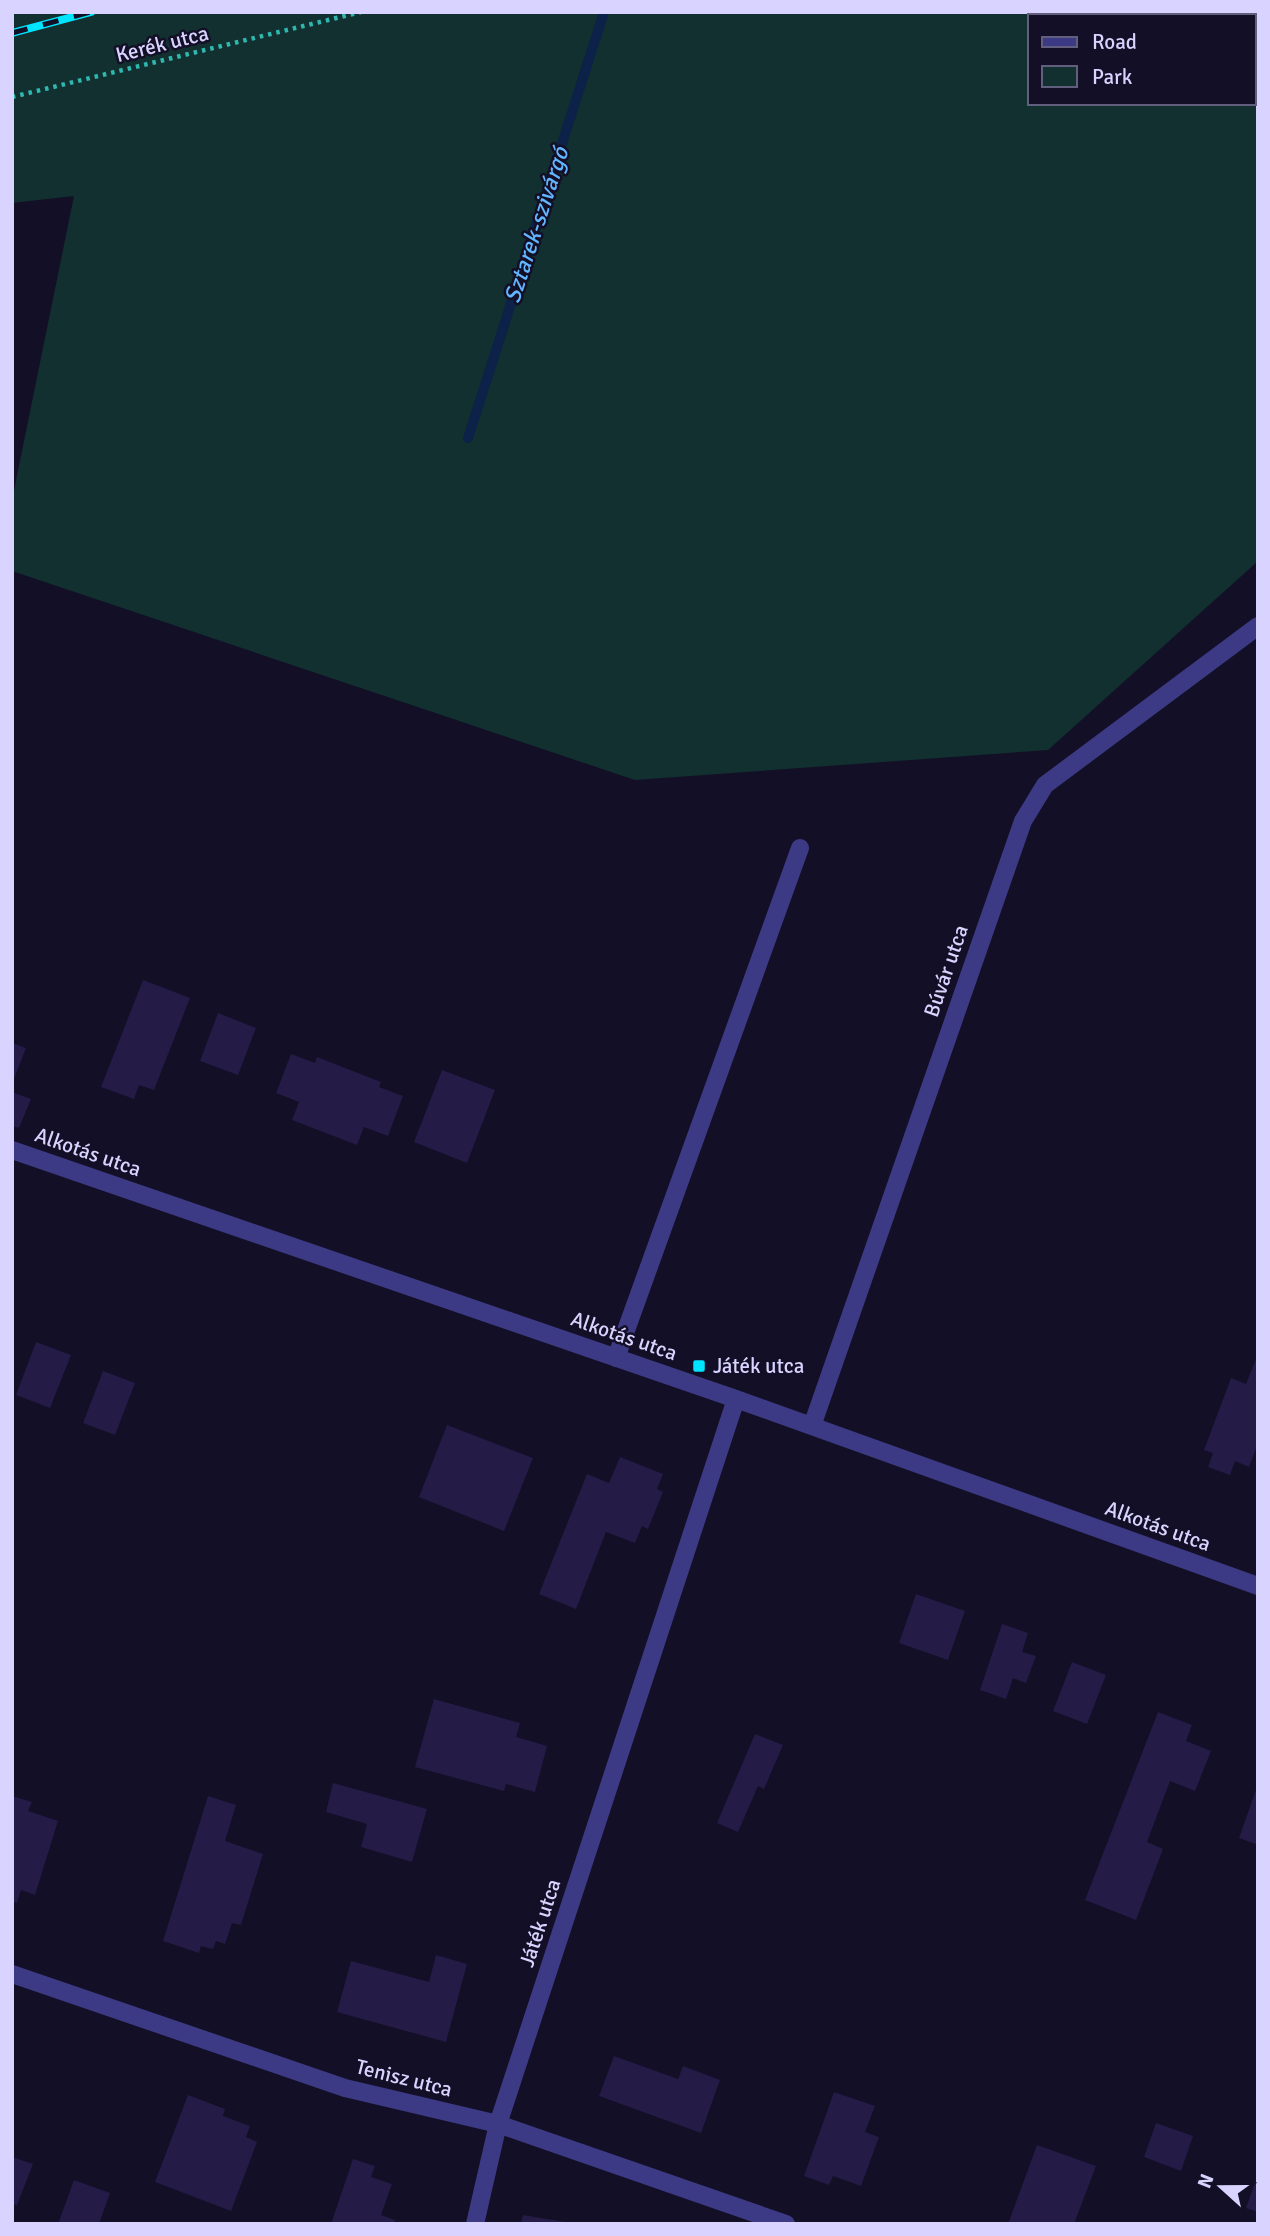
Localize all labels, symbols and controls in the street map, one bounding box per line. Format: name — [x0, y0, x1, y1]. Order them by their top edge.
legend — [1028, 14, 1256, 105]
street label: Kerék utca — [113, 20, 211, 68]
text: Road — [1092, 29, 1137, 55]
text: Park — [1092, 64, 1133, 90]
water label: Sztarek-szivárgó — [498, 142, 576, 307]
street label: Búvár utca — [918, 921, 974, 1021]
street label: Alkotás utca — [31, 1122, 145, 1182]
street label: Alkotás utca — [567, 1306, 681, 1366]
place label: Játék utca — [713, 1353, 804, 1379]
marker: Játék utca — [691, 1358, 707, 1374]
street label: Alkotás utca — [1102, 1495, 1214, 1557]
street label: Játék utca — [514, 1876, 566, 1970]
street label: Tenisz utca — [353, 2053, 455, 2103]
north arrow — [1186, 2152, 1256, 2222]
text: N — [1192, 2171, 1220, 2192]

